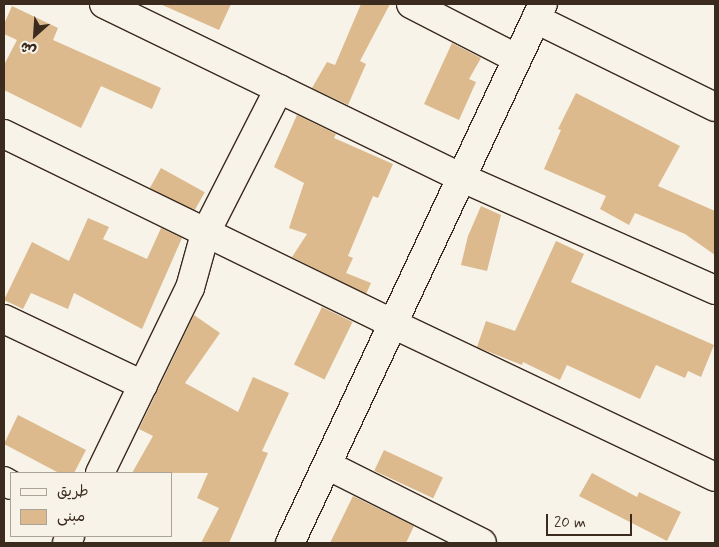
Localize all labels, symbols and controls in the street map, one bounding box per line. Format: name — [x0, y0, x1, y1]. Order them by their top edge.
north arrow — [10, 10, 60, 60]
text: ش — [18, 37, 39, 60]
legend — [10, 472, 172, 537]
text: طريق — [57, 482, 89, 502]
scale bar — [549, 504, 635, 536]
text: مبنى — [57, 507, 85, 527]
text: 20 m — [554, 513, 586, 533]

